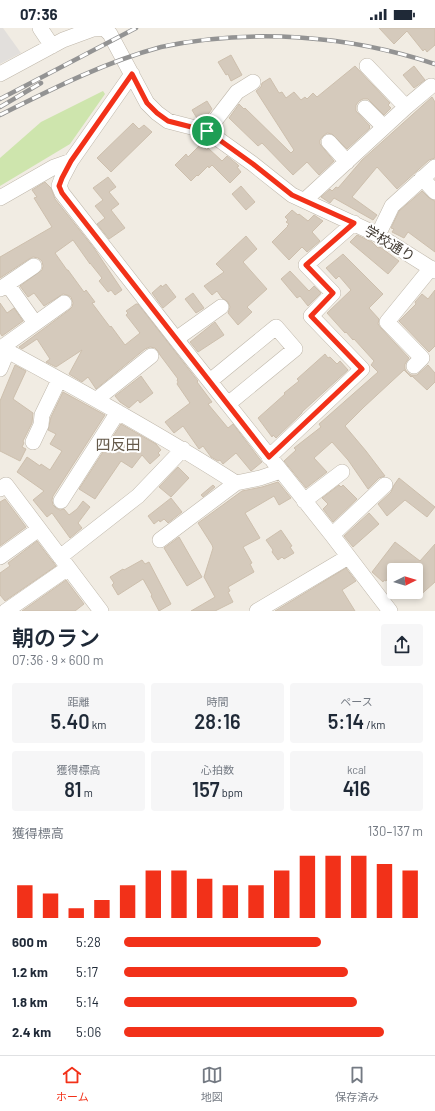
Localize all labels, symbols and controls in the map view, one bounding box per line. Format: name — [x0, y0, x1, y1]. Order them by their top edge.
text: 07:36 — [20, 5, 58, 23]
pin — [190, 114, 224, 148]
icon: arrive — [196, 120, 218, 142]
street label: 学校通り — [362, 221, 418, 265]
district label: 四反田 — [95, 435, 141, 453]
north arrow — [387, 563, 423, 599]
map controls — [387, 563, 423, 599]
text: 朝のラン — [12, 624, 100, 650]
button: share — [381, 624, 423, 666]
text: 07:36 · 9 × 600 m — [12, 652, 103, 668]
text: 距離 — [68, 695, 90, 708]
text: 時間 — [207, 695, 229, 708]
text: ペース — [340, 695, 373, 708]
text: 5.40 — [51, 709, 90, 733]
text: 28:16 — [194, 709, 241, 733]
text: 5:14 — [328, 709, 364, 733]
text: km — [90, 718, 106, 731]
text: /km — [364, 718, 385, 731]
text: 獲得標高 — [57, 763, 101, 776]
text: 心拍数 — [201, 763, 234, 776]
text: kcal — [347, 763, 366, 776]
text: 416 — [343, 776, 370, 800]
text: 81 — [64, 777, 82, 801]
text: 157 — [192, 777, 220, 801]
text: m — [82, 786, 93, 799]
text: bpm — [220, 786, 243, 799]
text: 130–137 m — [368, 823, 423, 839]
text: 獲得標高 — [12, 825, 64, 841]
text: 600 m — [12, 934, 47, 950]
text: 5:28 — [76, 934, 101, 950]
text: 1.2 km — [12, 964, 48, 980]
text: 5:17 — [76, 964, 98, 980]
text: 1.8 km — [12, 994, 48, 1010]
text: 5:14 — [76, 994, 99, 1010]
text: 2.4 km — [12, 1024, 51, 1040]
text: 5:06 — [76, 1024, 101, 1040]
tab: ホーム — [56, 1064, 89, 1104]
tab: 地図 — [201, 1064, 223, 1104]
tab: 保存済み — [335, 1064, 379, 1104]

